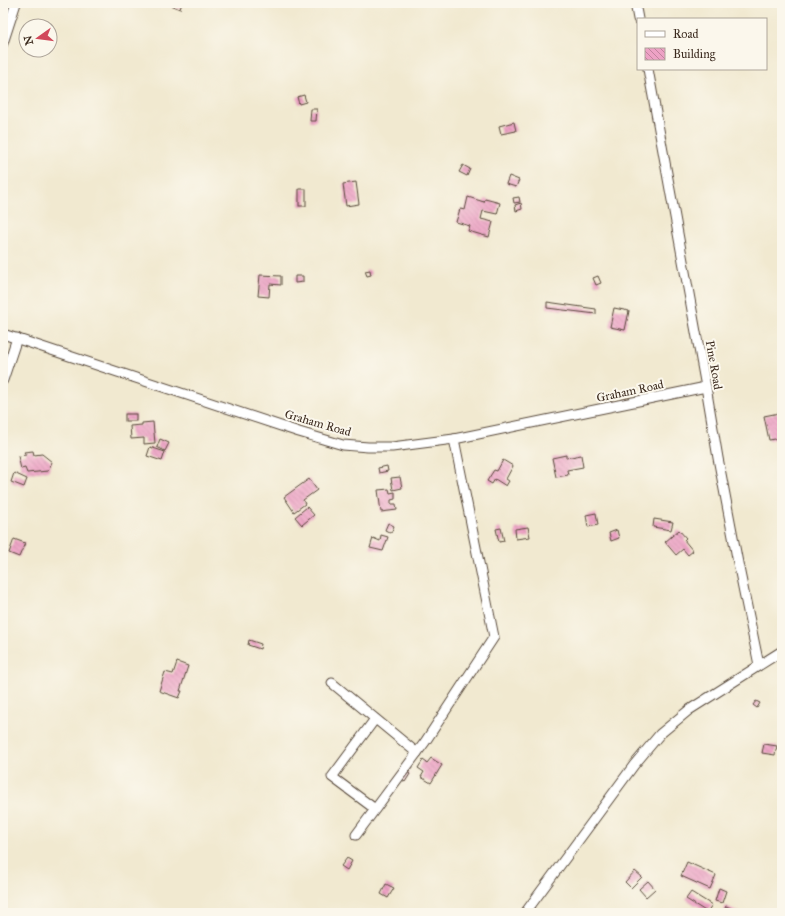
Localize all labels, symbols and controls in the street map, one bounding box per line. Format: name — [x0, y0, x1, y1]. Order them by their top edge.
north arrow — [18, 18, 58, 58]
legend — [637, 18, 767, 70]
text: Road — [673, 27, 699, 41]
text: N — [21, 34, 36, 46]
text: Building — [673, 47, 716, 62]
street label: Pine Road — [703, 339, 725, 391]
street label: Graham Road — [595, 377, 665, 405]
street label: Graham Road — [283, 407, 353, 439]

